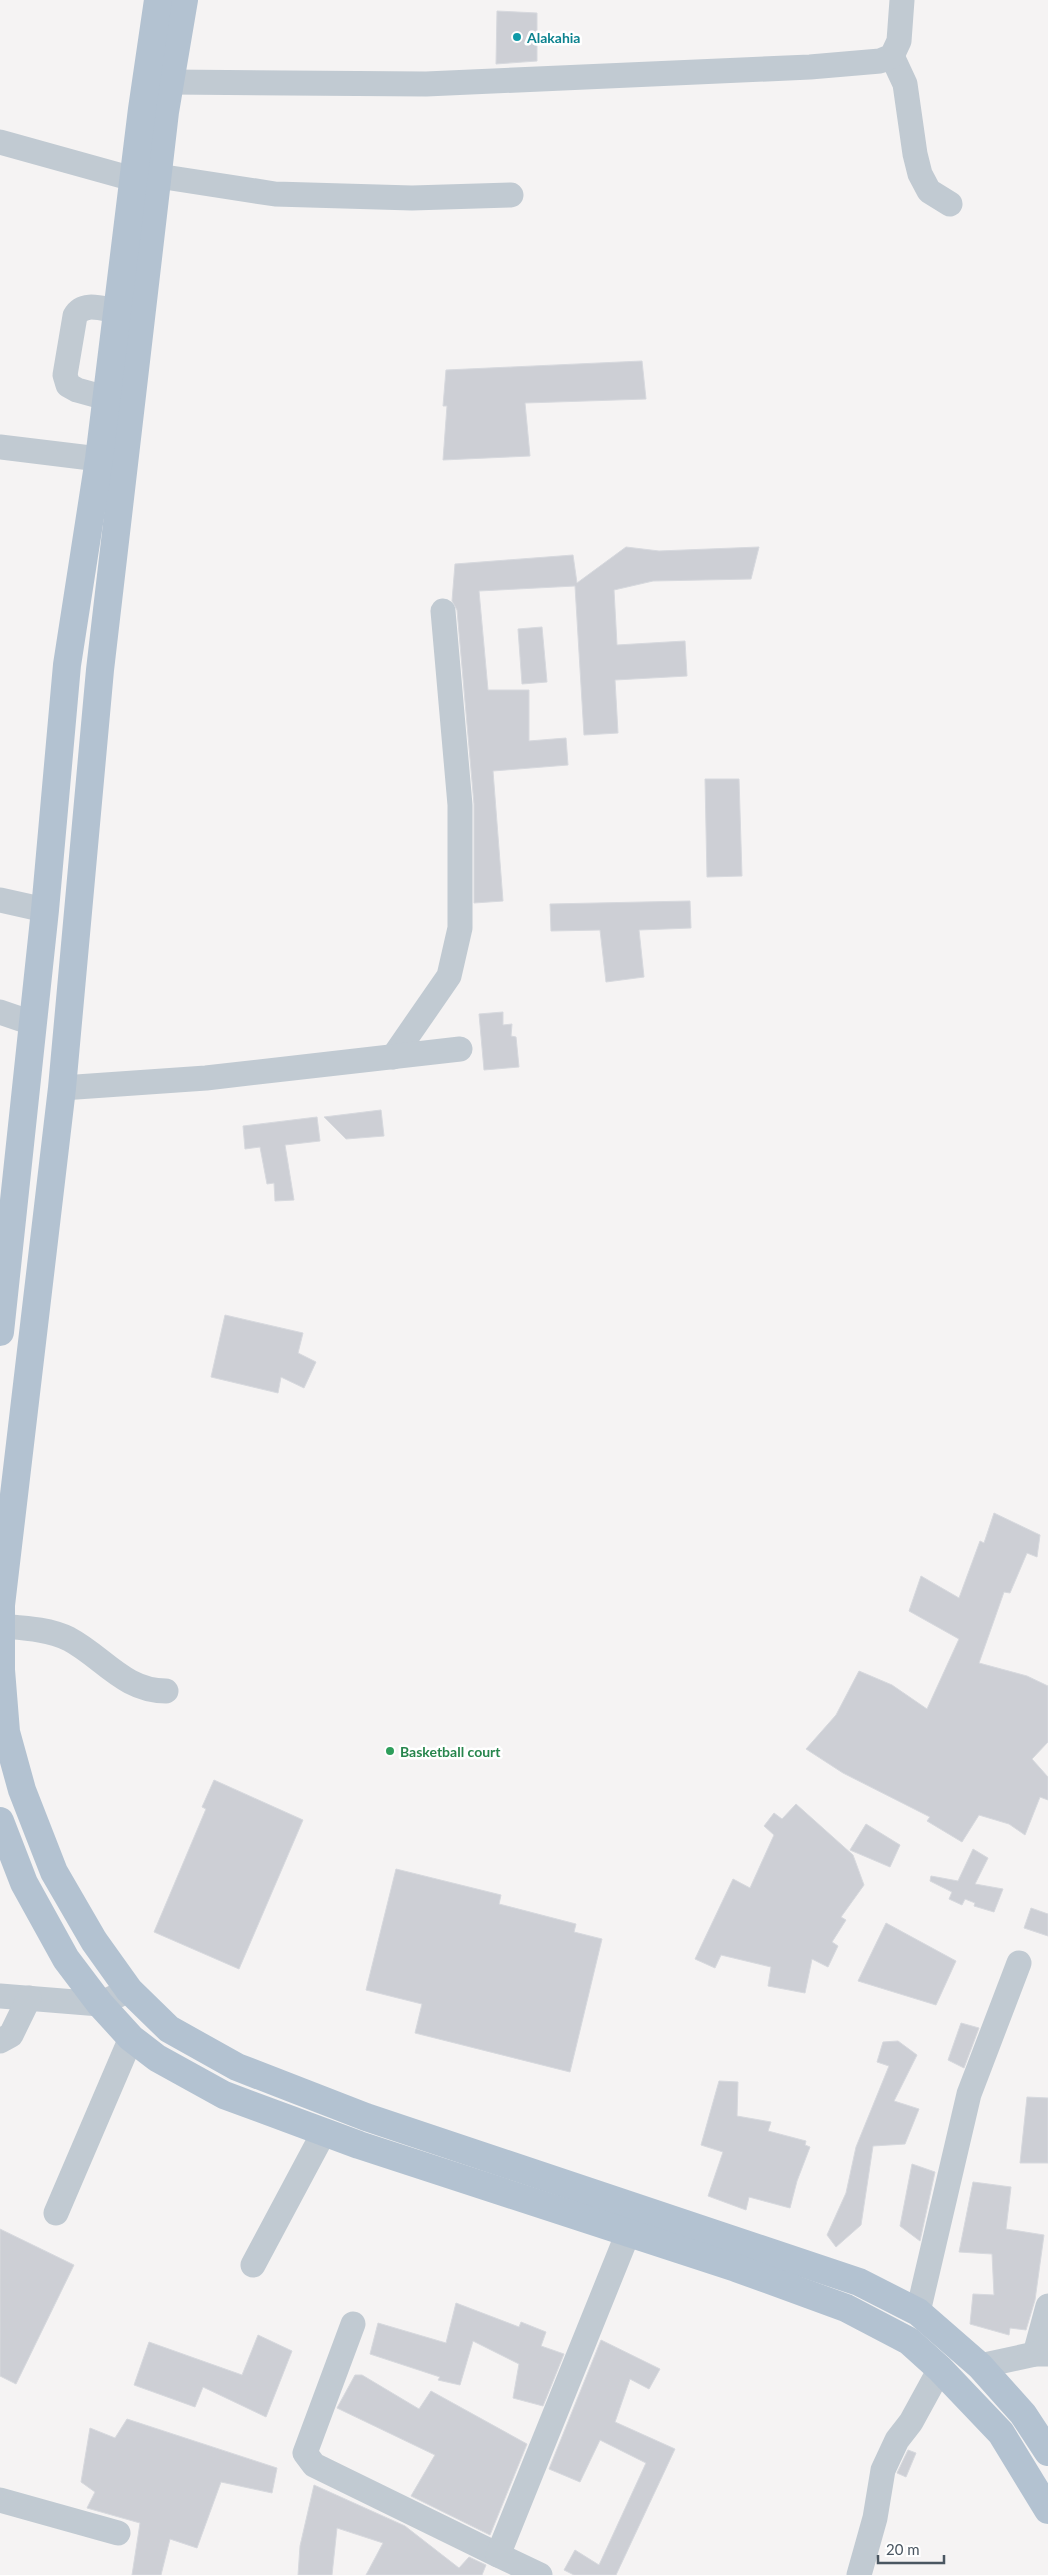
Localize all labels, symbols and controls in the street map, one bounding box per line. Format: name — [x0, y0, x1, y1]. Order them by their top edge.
place label: Alakahia — [526, 29, 580, 46]
marker: Alakahia — [511, 31, 523, 43]
place label: Basketball court — [400, 1743, 501, 1760]
marker: Basketball court — [384, 1745, 396, 1757]
scale bar — [878, 2532, 944, 2564]
text: 20 m — [886, 2540, 920, 2558]

